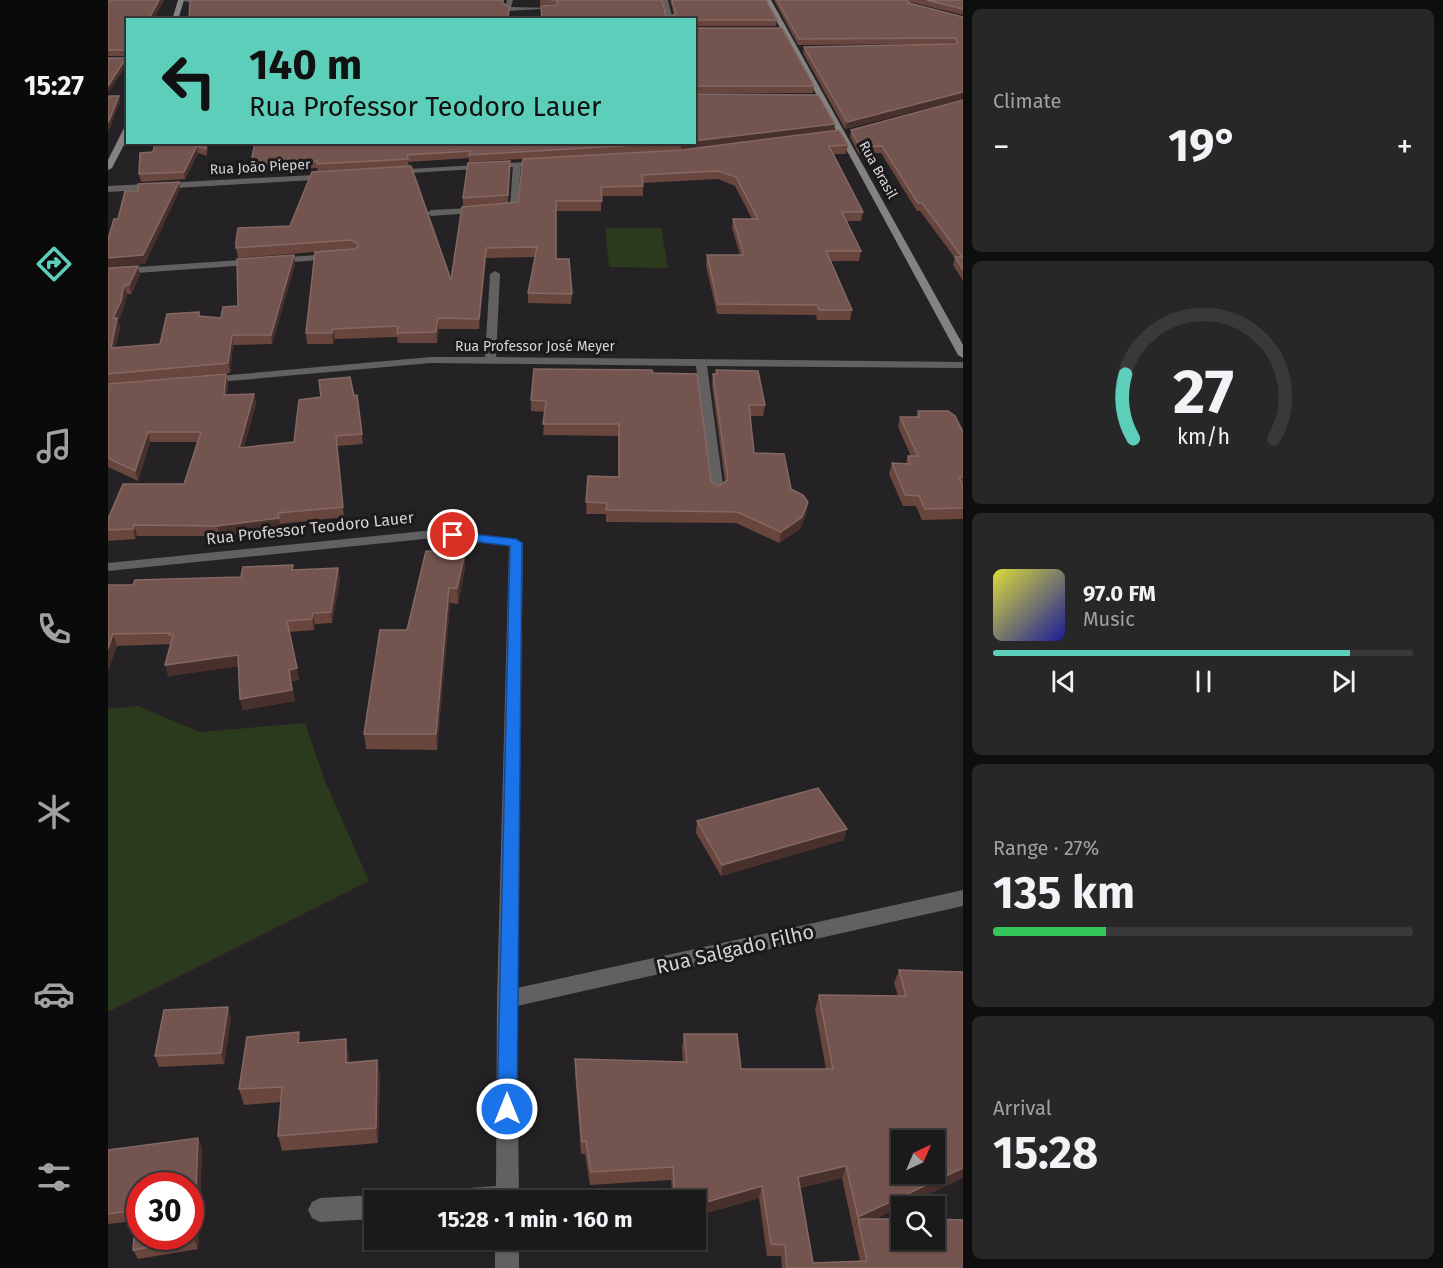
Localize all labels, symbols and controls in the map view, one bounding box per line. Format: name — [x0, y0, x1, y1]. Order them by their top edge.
text: 140 m — [249, 40, 362, 90]
icon: left — [150, 42, 228, 120]
text: 15:27 — [24, 70, 84, 102]
text: Climate — [993, 89, 1061, 113]
text: Rua Professor Teodoro Lauer — [249, 91, 601, 123]
text: 19° — [1168, 119, 1238, 173]
text: − — [993, 127, 1010, 167]
text: + — [1397, 127, 1413, 167]
street label: Rua Brasil — [855, 138, 901, 202]
street label: Rua João Pieper — [209, 156, 311, 178]
icon: directions — [33, 243, 75, 285]
street label: Rua Professor José Meyer — [455, 338, 616, 355]
text: 27 — [1173, 355, 1233, 430]
icon: music — [33, 425, 75, 467]
text: km/h — [1176, 425, 1230, 451]
street label: Rua Professor Teodoro Lauer — [205, 508, 416, 548]
pin — [427, 509, 478, 560]
icon: arrive — [436, 518, 469, 551]
text: 97.0 FM — [1083, 580, 1156, 607]
text: Music — [1083, 607, 1135, 631]
icon: phone — [33, 608, 75, 650]
icon: previous — [1047, 665, 1080, 698]
icon: pause — [1187, 665, 1220, 698]
icon: next — [1327, 665, 1360, 698]
icon: climate — [33, 791, 75, 833]
text: Range · 27% — [993, 836, 1099, 860]
text: 135 km — [993, 866, 1135, 920]
street label: Rua Salgado Filho — [654, 919, 816, 979]
icon: car — [33, 973, 75, 1015]
position arrow — [475, 1077, 539, 1141]
text: Arrival — [993, 1096, 1052, 1120]
text: 15:28 — [993, 1126, 1098, 1180]
north arrow — [891, 1130, 945, 1184]
map controls — [891, 1130, 945, 1250]
icon: filters — [33, 1156, 75, 1198]
speed limit sign: 30 — [126, 1172, 204, 1250]
button: search — [891, 1196, 945, 1250]
text: 15:28 · 1 min · 160 m — [437, 1206, 633, 1233]

